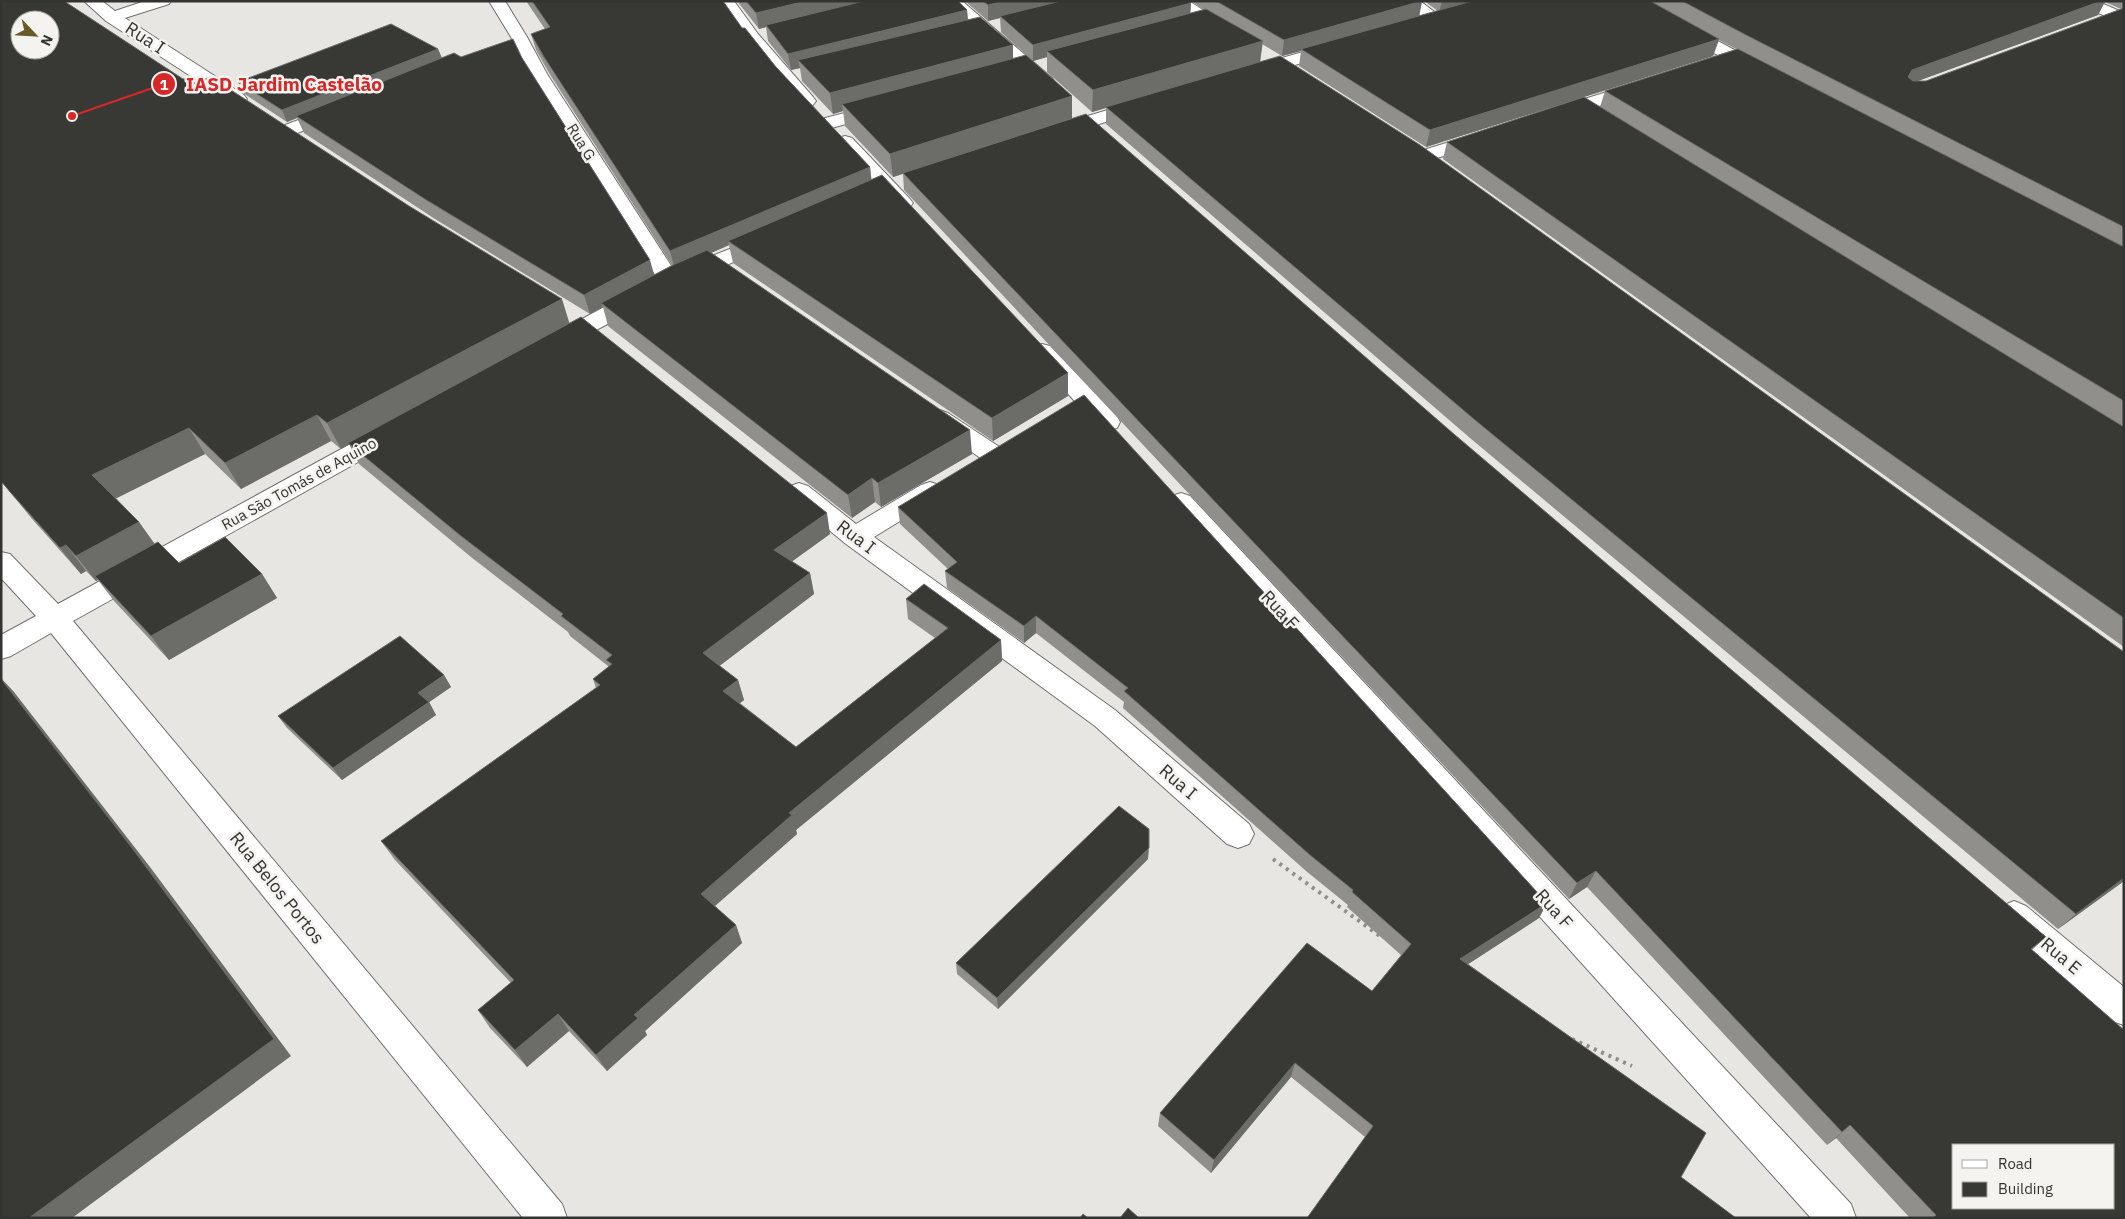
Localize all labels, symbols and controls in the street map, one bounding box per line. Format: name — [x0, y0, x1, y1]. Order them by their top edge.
north arrow — [10, 10, 60, 60]
street label: Rua I — [121, 16, 169, 59]
text: N — [36, 32, 57, 49]
callout: IASD Jardim Castelão — [151, 67, 392, 101]
text: IASD Jardim Castelão — [186, 72, 382, 96]
text: 1 — [159, 75, 169, 94]
street label: Rua G — [563, 120, 600, 164]
street label: Rua São Tomás de Aquino — [218, 433, 380, 534]
street label: Rua I — [832, 515, 880, 559]
street label: Rua F — [1256, 585, 1304, 634]
street label: Rua I — [1155, 759, 1202, 804]
street label: Rua Belos Portos — [225, 827, 330, 948]
street label: Rua F — [1531, 884, 1578, 933]
street label: Rua E — [2036, 932, 2086, 979]
legend — [1952, 1144, 2115, 1209]
text: Road — [1998, 1154, 2033, 1173]
text: Building — [1998, 1179, 2053, 1198]

